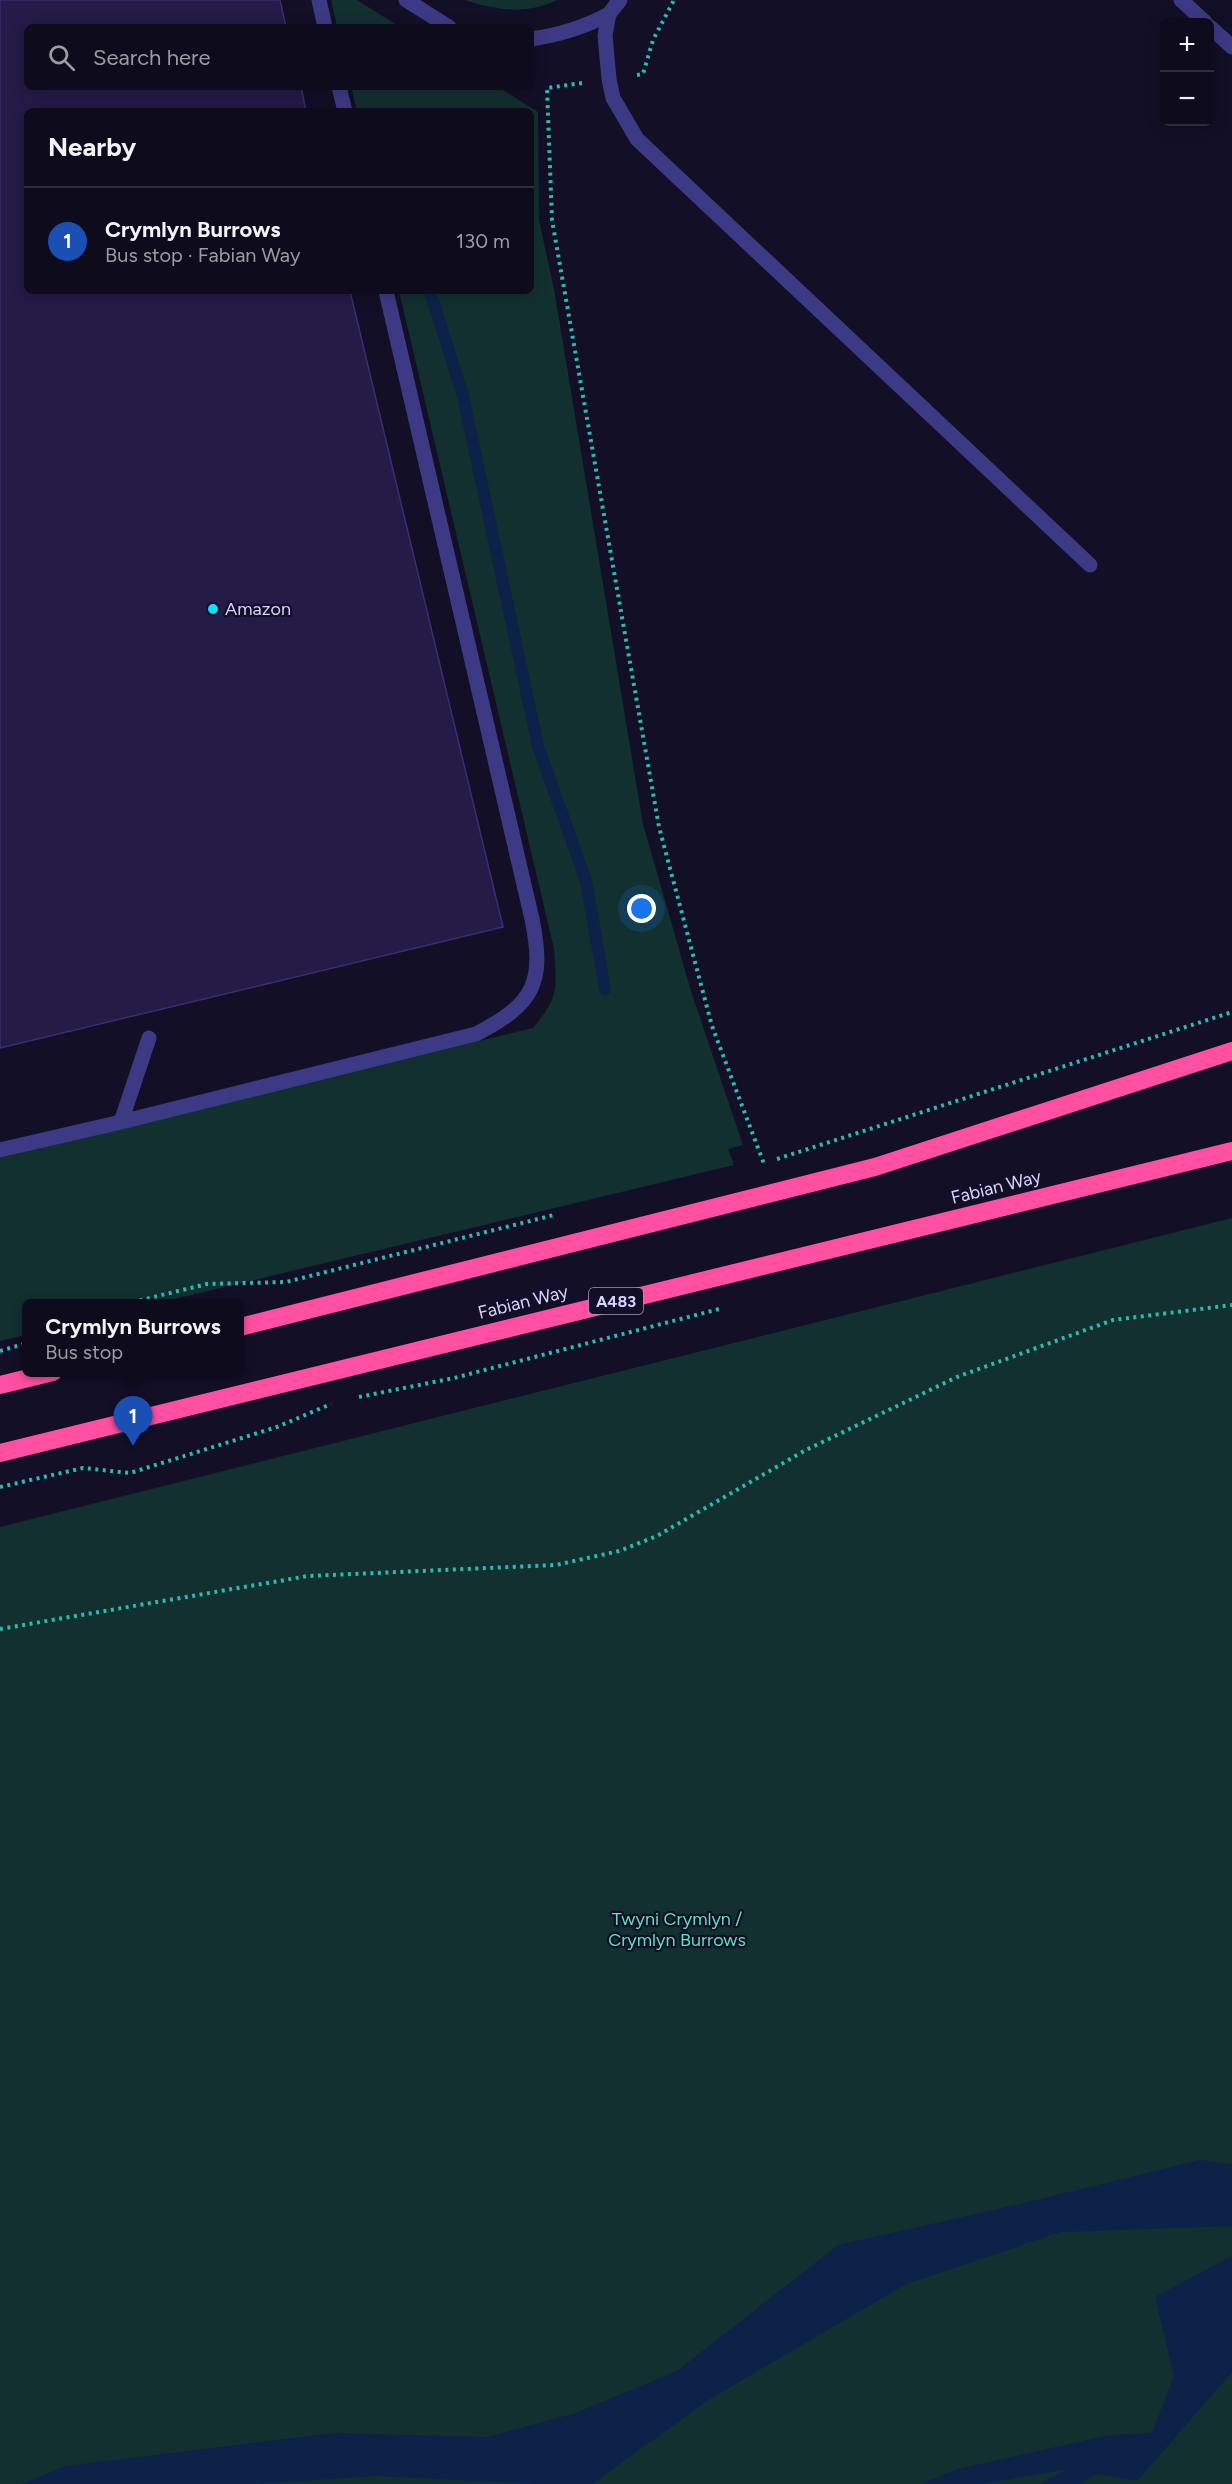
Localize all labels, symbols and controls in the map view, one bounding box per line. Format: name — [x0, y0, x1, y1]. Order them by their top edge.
map controls — [1160, 18, 1214, 126]
button: + — [1160, 18, 1214, 72]
search box — [24, 24, 534, 90]
icon: search — [45, 41, 78, 74]
text: Search here — [93, 44, 211, 71]
button: − — [1160, 72, 1214, 126]
text: Nearby — [48, 131, 136, 163]
text: Crymlyn Burrows — [105, 216, 281, 243]
text: 1 — [63, 229, 72, 253]
text: 130 m — [456, 229, 510, 253]
text: Bus stop · Fabian Way — [105, 243, 300, 267]
place label: Amazon — [225, 598, 291, 620]
marker: Amazon — [206, 602, 220, 616]
your location — [627, 894, 656, 923]
street label: Fabian Way — [949, 1165, 1044, 1209]
street label: Fabian Way — [476, 1280, 571, 1324]
road number: A483 — [589, 1288, 643, 1314]
popup — [22, 1299, 244, 1377]
text: Crymlyn Burrows — [45, 1313, 221, 1340]
text: Bus stop — [45, 1340, 123, 1364]
pin: 1 — [114, 1396, 152, 1446]
park label: Twyni Crymlyn / Crymlyn Burrows — [608, 1908, 746, 1951]

